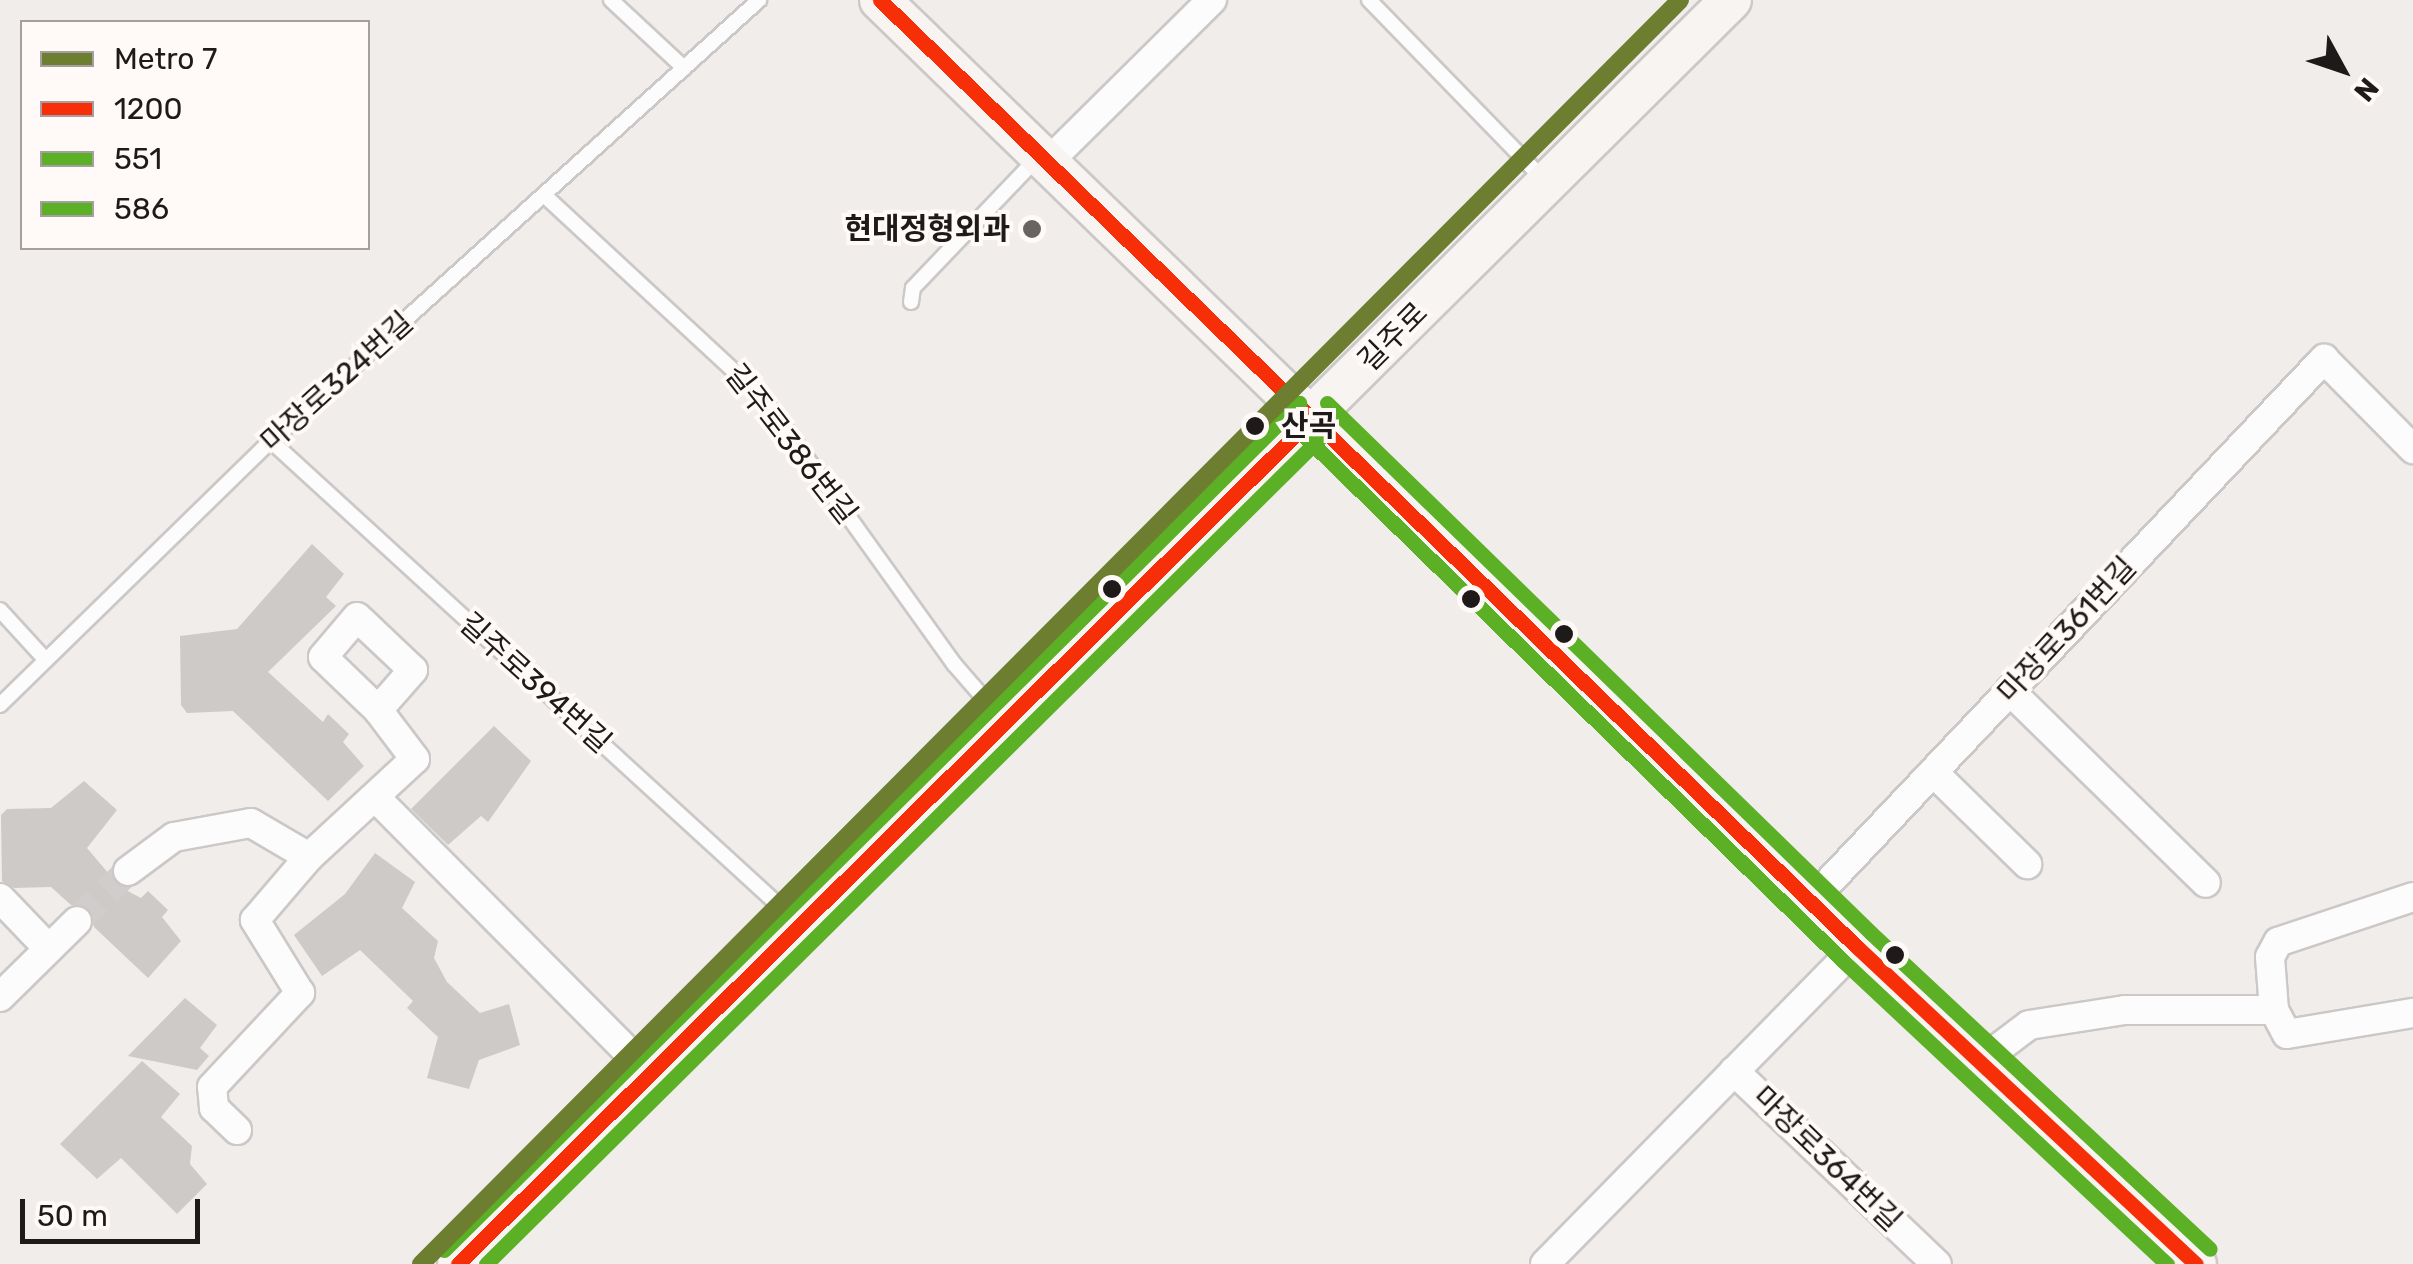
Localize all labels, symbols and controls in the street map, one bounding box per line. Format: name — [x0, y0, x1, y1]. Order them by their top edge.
legend — [20, 20, 370, 250]
north arrow — [2293, 20, 2393, 120]
text: Metro 7 — [114, 41, 217, 77]
text: N — [2347, 71, 2385, 108]
text: 1200 — [114, 91, 183, 127]
text: 551 — [114, 141, 162, 177]
text: 586 — [114, 191, 169, 227]
place label: 현대정형외과 — [844, 211, 1010, 247]
marker: 현대정형외과 — [1019, 216, 1045, 242]
street label: 길주로 — [1351, 295, 1435, 379]
street label: 마장로324번길 — [254, 304, 420, 460]
street label: 길주로386번길 — [717, 357, 865, 531]
place label: 산곡 — [1281, 408, 1336, 444]
marker: 산곡 — [1238, 409, 1272, 443]
street label: 마장로361번길 — [1990, 550, 2144, 710]
unlabelled marker — [1102, 579, 1122, 599]
unlabelled marker — [1461, 589, 1481, 609]
street label: 길주로394번길 — [452, 605, 618, 761]
unlabelled marker — [1554, 624, 1574, 644]
unlabelled marker — [1885, 945, 1905, 965]
street label: 마장로364번길 — [1745, 1079, 1909, 1239]
scale bar — [25, 1179, 205, 1241]
text: 50 m — [37, 1198, 108, 1234]

